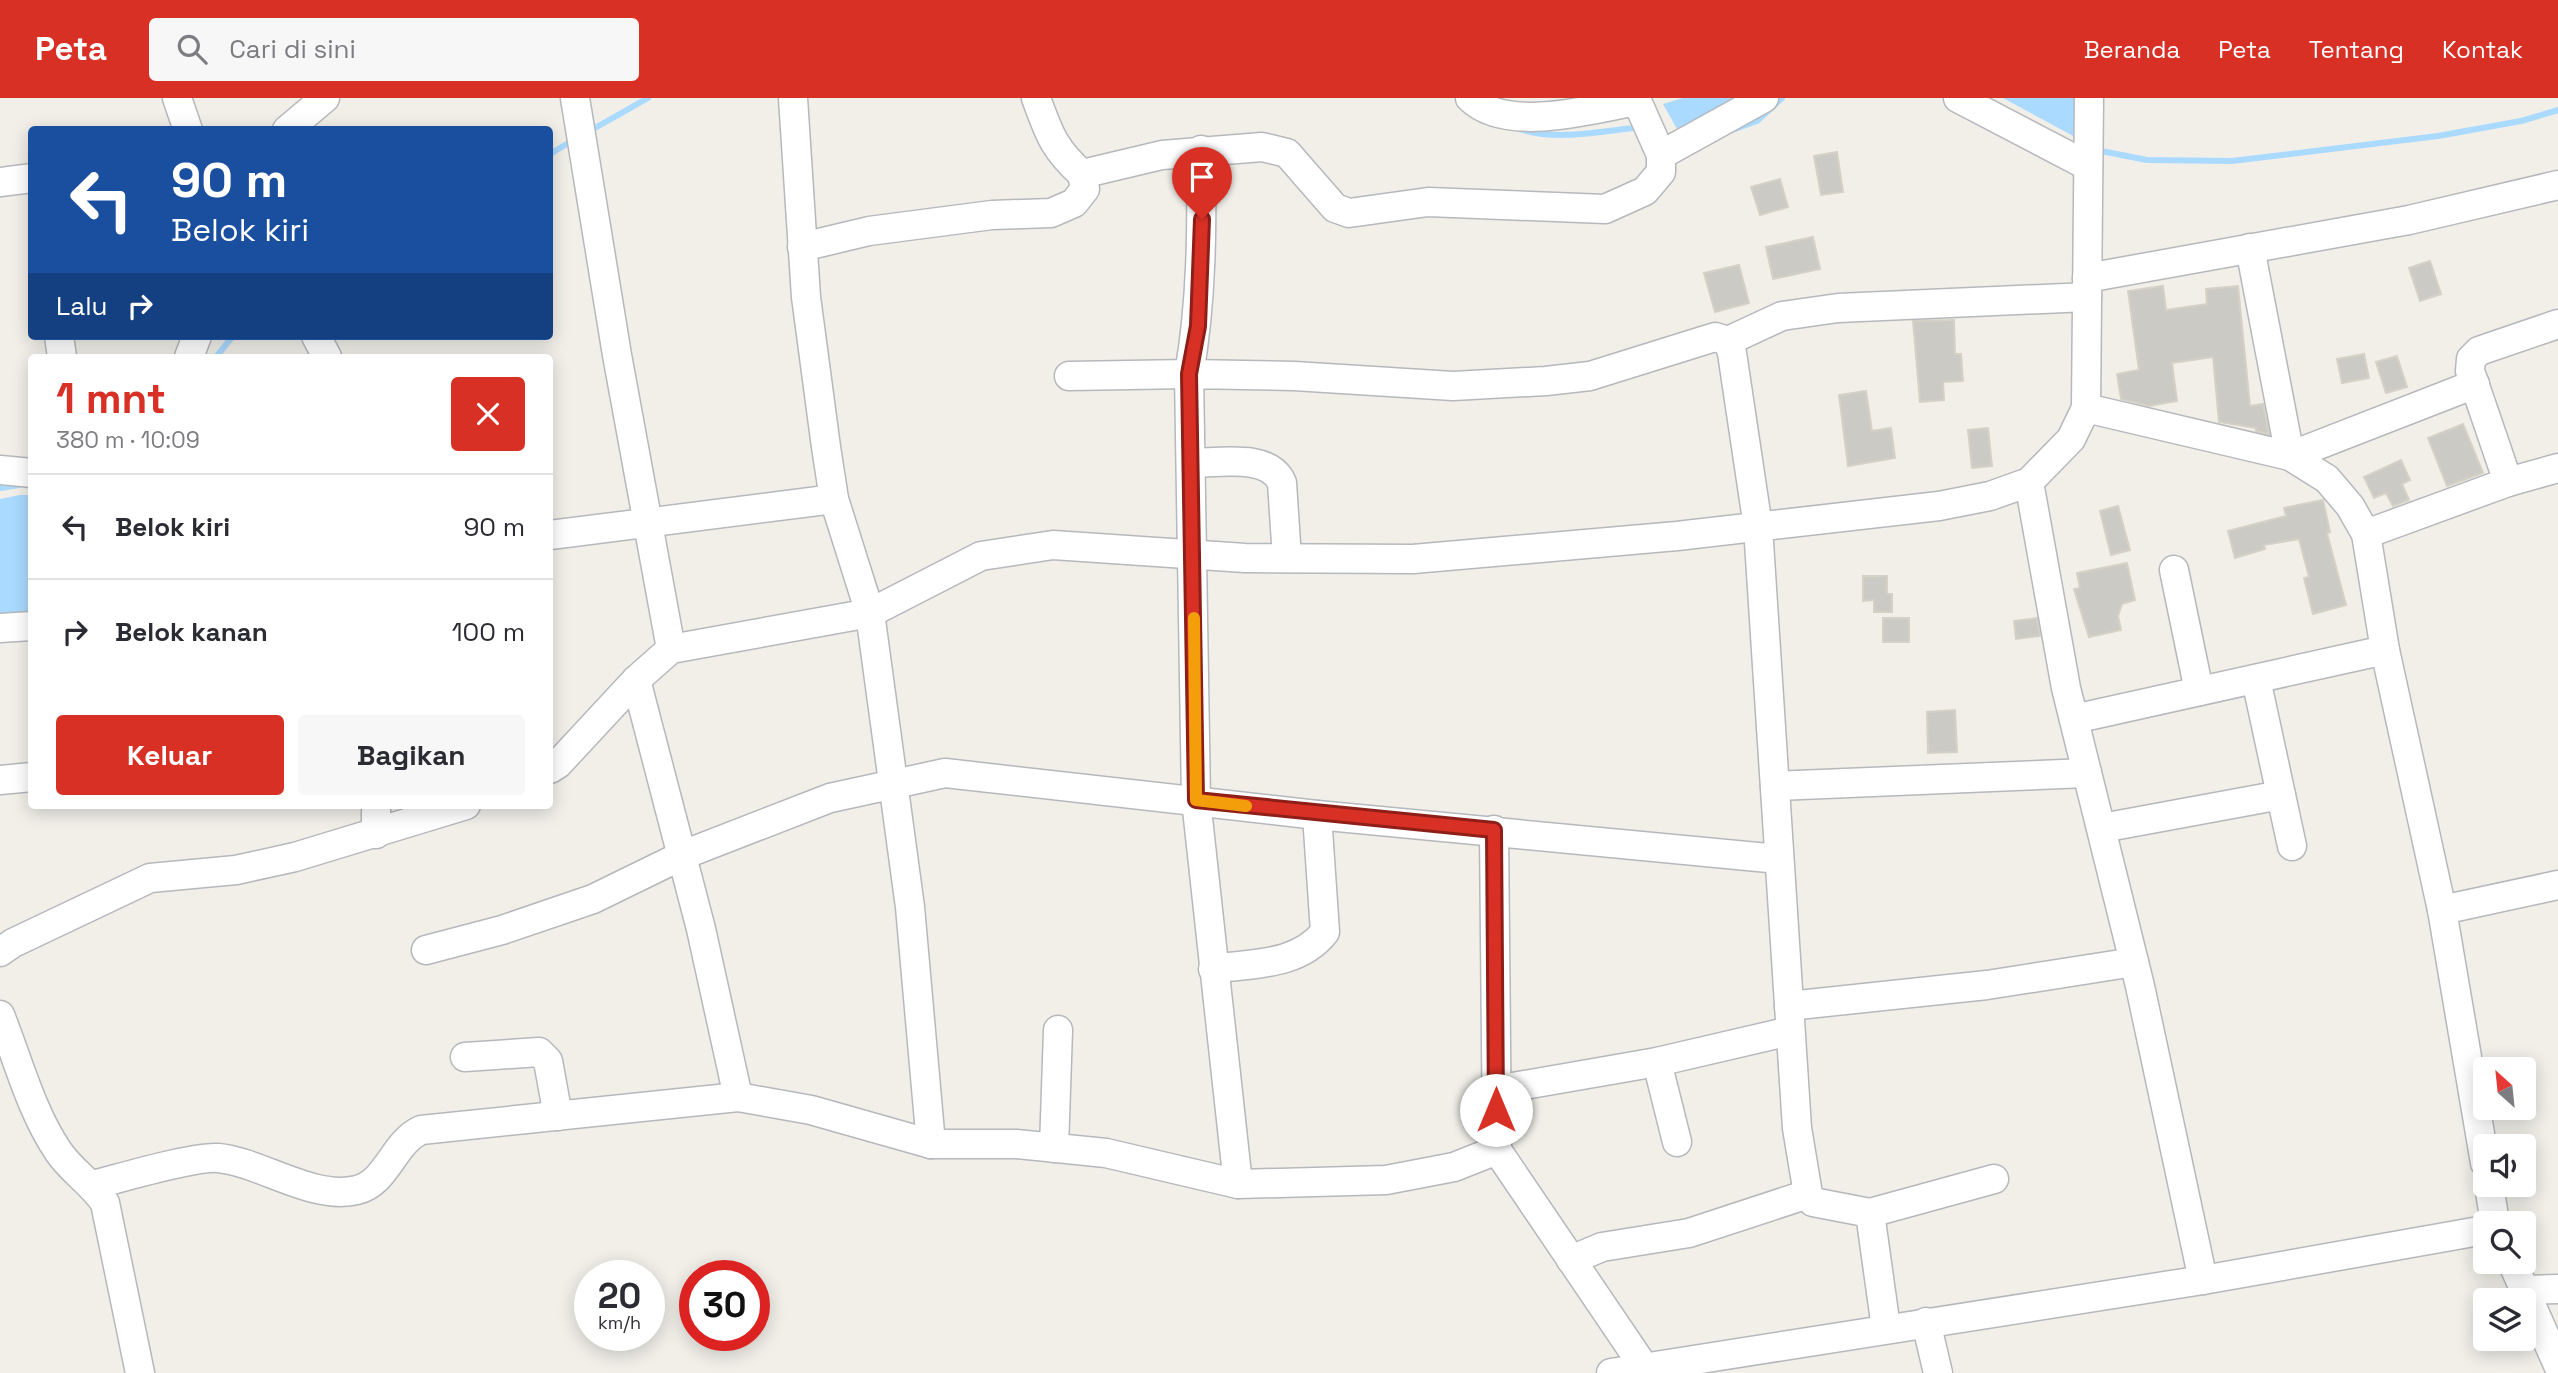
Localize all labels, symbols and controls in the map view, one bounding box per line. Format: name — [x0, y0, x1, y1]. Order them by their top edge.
search box — [149, 18, 639, 81]
text: Peta — [35, 28, 107, 70]
icon: search — [173, 30, 211, 68]
text: Cari di sini — [229, 32, 356, 66]
text: Beranda — [2084, 34, 2180, 65]
text: Peta — [2218, 34, 2271, 65]
text: Tentang — [2309, 34, 2404, 65]
text: Kontak — [2442, 34, 2523, 65]
pin — [1172, 147, 1232, 219]
text: 90 m — [171, 149, 287, 211]
icon: left — [56, 154, 147, 245]
icon: arrive — [1183, 158, 1221, 196]
text: Belok kiri — [171, 210, 309, 250]
icon: right — [121, 287, 159, 325]
text: Lalu — [56, 289, 107, 323]
text: 1 mnt — [56, 372, 166, 425]
button: close — [451, 377, 525, 451]
text: 380 m · 10:09 — [56, 425, 200, 455]
icon: left — [56, 508, 94, 546]
text: Belok kiri — [115, 510, 230, 544]
text: 90 m — [463, 510, 525, 544]
icon: right — [56, 613, 94, 651]
text: Belok kanan — [115, 615, 268, 649]
text: 100 m — [452, 615, 525, 649]
button: Keluar — [56, 715, 284, 795]
button: Bagikan — [298, 715, 525, 795]
north arrow — [2473, 1057, 2536, 1120]
map controls — [2473, 1057, 2536, 1351]
position arrow — [1459, 1073, 1533, 1147]
button: sound — [2473, 1134, 2536, 1197]
button: search — [2473, 1211, 2536, 1274]
speed limit sign: 30 — [679, 1260, 770, 1351]
text: 20 — [598, 1274, 641, 1318]
button: layers — [2473, 1288, 2536, 1351]
text: km/h — [598, 1311, 641, 1334]

